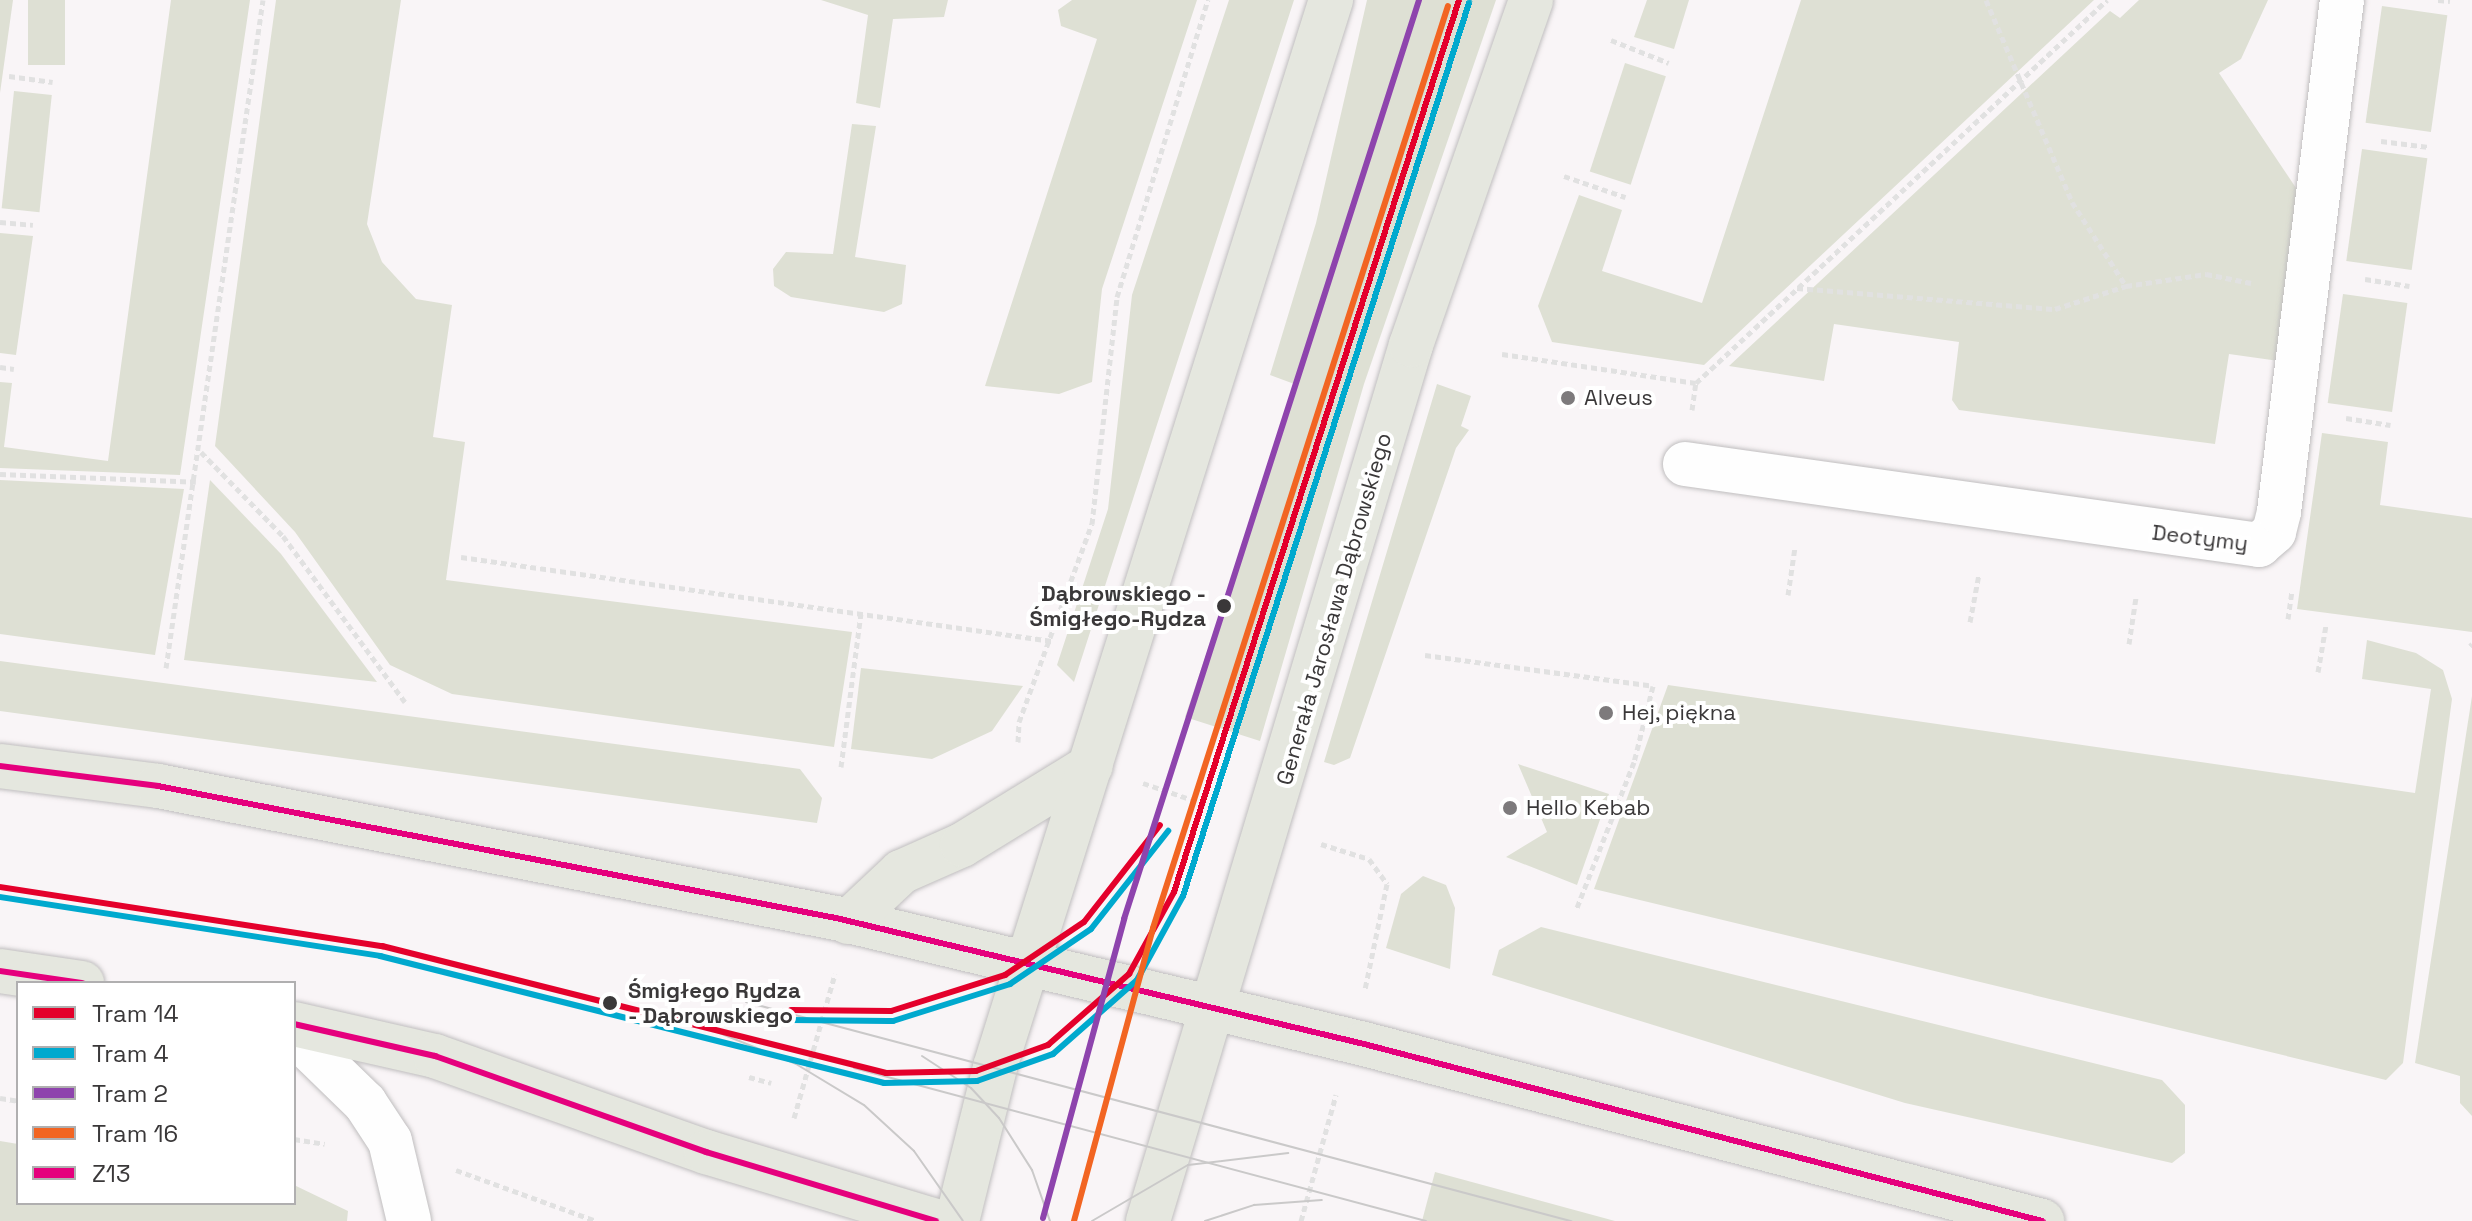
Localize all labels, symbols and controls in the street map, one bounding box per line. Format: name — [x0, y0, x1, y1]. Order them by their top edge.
place label: Alveus — [1584, 385, 1653, 411]
marker: Alveus — [1559, 389, 1577, 407]
street label: Generała Jarosława Dąbrowskiego — [1271, 430, 1397, 788]
street label: Deotymy — [2150, 519, 2250, 557]
place label: Dąbrowskiego - Śmigłego-Rydza — [1029, 580, 1206, 632]
marker: Dąbrowskiego - Śmigłego-Rydza — [1213, 595, 1235, 617]
place label: Hej, piękna — [1622, 700, 1737, 726]
marker: Hej, piękna — [1597, 704, 1615, 722]
place label: Hello Kebab — [1526, 795, 1650, 821]
marker: Hello Kebab — [1501, 799, 1519, 817]
place label: Śmigłego Rydza - Dąbrowskiego — [628, 977, 801, 1028]
legend — [16, 981, 296, 1205]
marker: Śmigłego Rydza - Dąbrowskiego — [599, 992, 621, 1014]
text: Tram 14 — [92, 998, 179, 1029]
text: Tram 4 — [92, 1038, 169, 1069]
text: Tram 2 — [92, 1078, 168, 1109]
text: Tram 16 — [92, 1118, 178, 1149]
text: Z13 — [92, 1158, 130, 1189]

